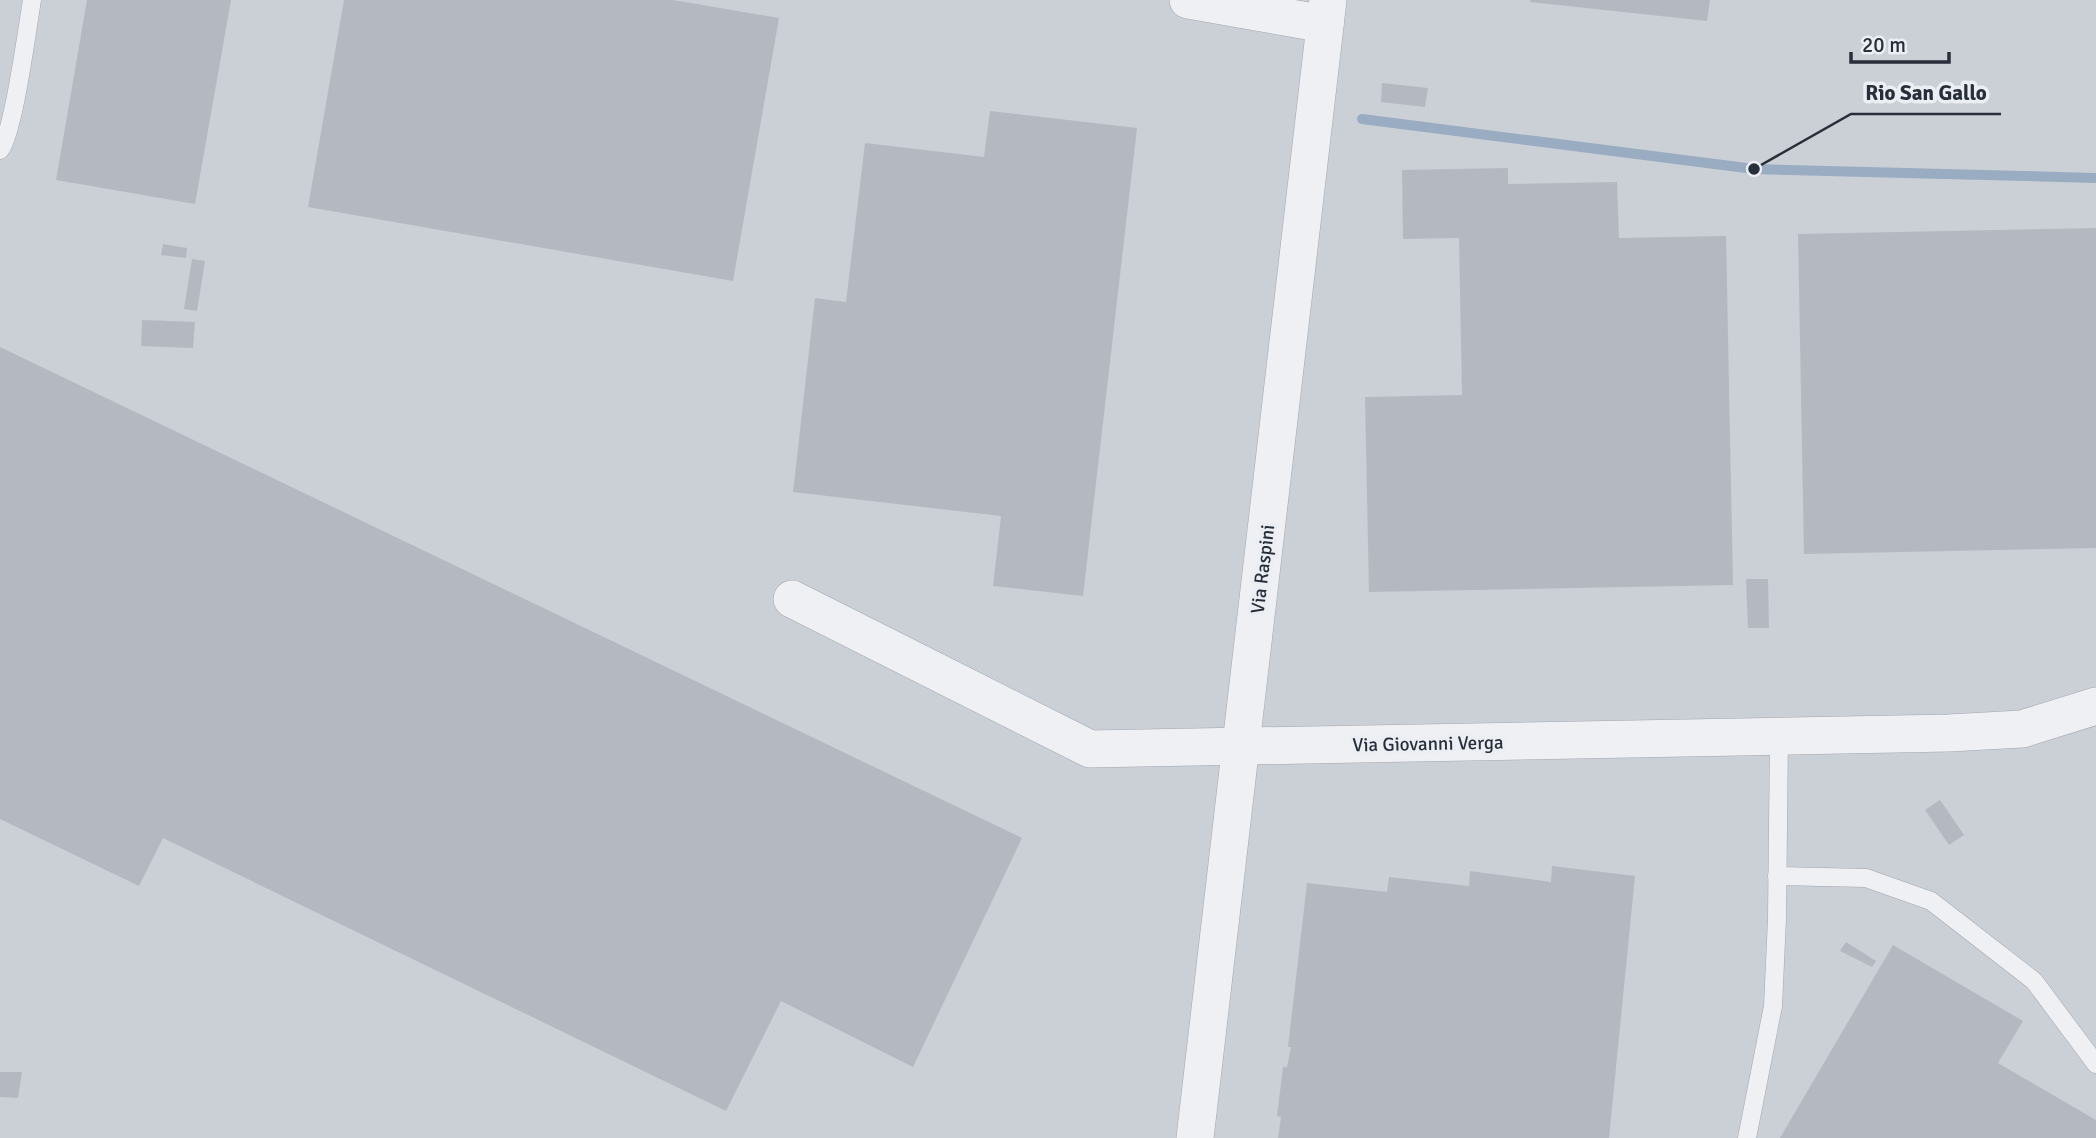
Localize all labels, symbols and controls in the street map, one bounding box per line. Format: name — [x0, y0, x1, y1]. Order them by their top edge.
scale bar — [1851, 21, 1949, 65]
text: 20 m — [1862, 32, 1906, 58]
callout: Rio San Gallo — [1851, 72, 2001, 114]
text: Rio San Gallo — [1865, 80, 1987, 106]
street label: Via Raspini — [1246, 523, 1280, 615]
street label: Via Giovanni Verga — [1352, 731, 1504, 757]

